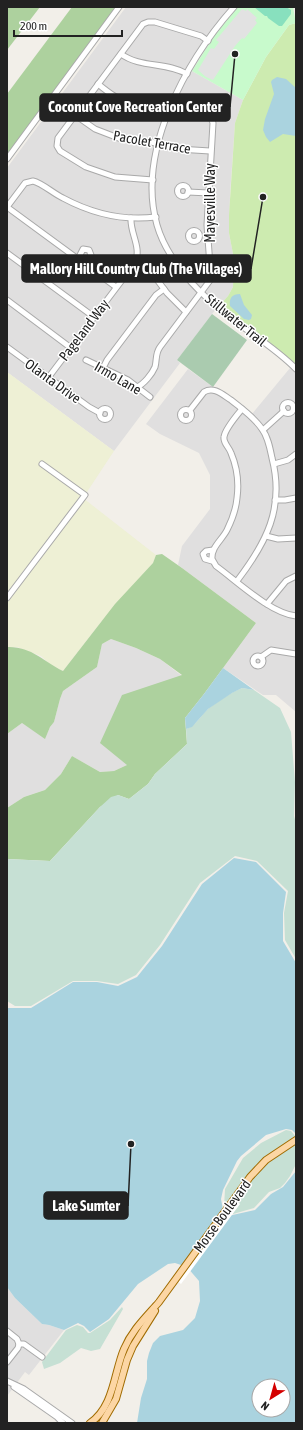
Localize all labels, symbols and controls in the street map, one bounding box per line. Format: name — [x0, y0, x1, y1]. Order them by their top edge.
scale bar — [14, 12, 122, 38]
text: 200 m — [20, 19, 47, 33]
callout: Coconut Cove Recreation Center — [40, 94, 230, 121]
text: Coconut Cove Recreation Center — [48, 98, 223, 115]
street label: Pacolet Terrace — [112, 127, 192, 157]
street label: Mayesville Way — [202, 163, 218, 243]
callout: Mallory Hill Country Club (The Villages) — [22, 255, 251, 282]
text: Mallory Hill Country Club (The Villages) — [30, 260, 242, 277]
street label: Stillwater Trail — [202, 290, 270, 350]
street label: Pageland Way — [56, 296, 112, 364]
street label: Olanta Drive — [22, 355, 84, 407]
street label: Irmo Lane — [92, 358, 144, 398]
street label: Morse Boulevard — [190, 1177, 254, 1255]
callout: Lake Sumter — [44, 1192, 128, 1219]
text: Lake Sumter — [52, 1197, 120, 1214]
north arrow — [251, 1378, 291, 1418]
text: N — [259, 1399, 271, 1413]

